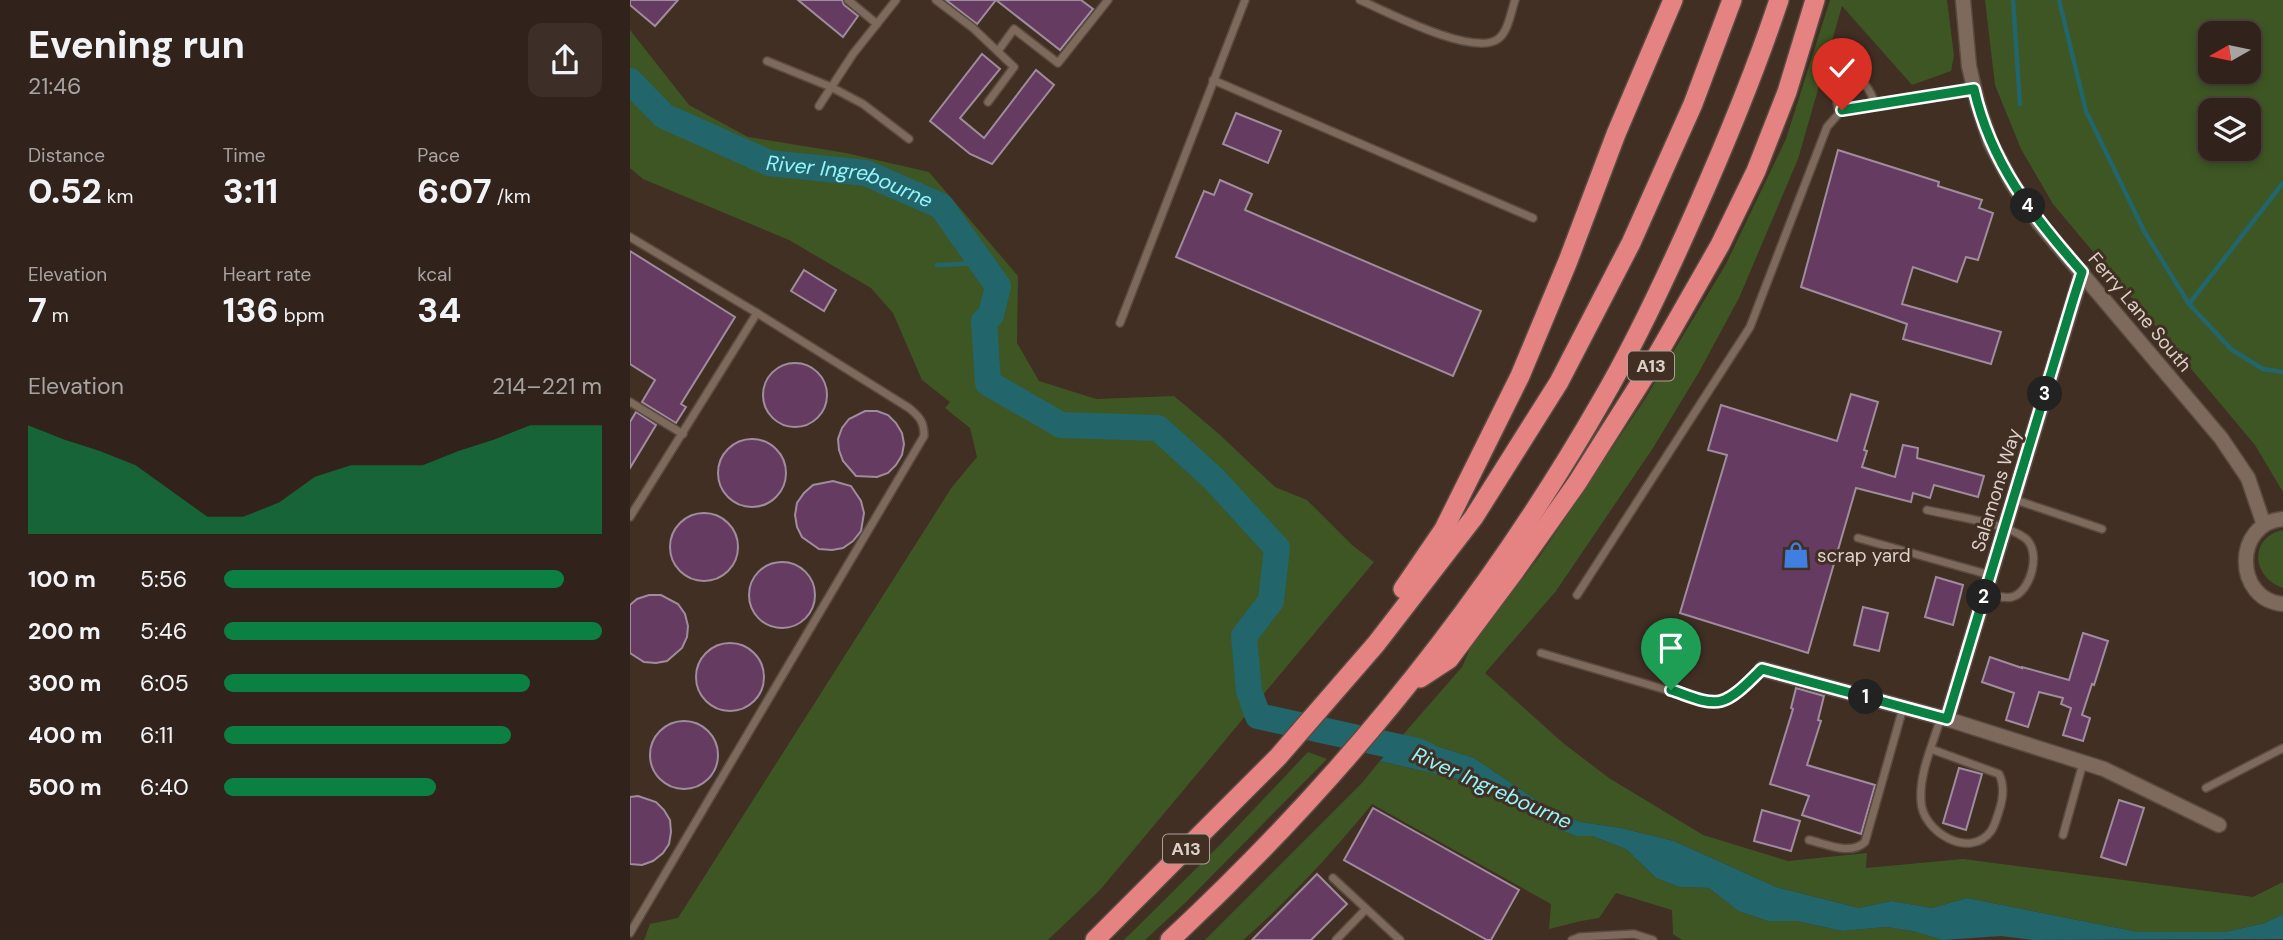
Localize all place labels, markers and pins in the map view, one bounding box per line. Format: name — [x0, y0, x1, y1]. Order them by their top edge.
pin — [1812, 38, 1872, 110]
pin: 4 — [2010, 188, 2046, 224]
pin: 3 — [2028, 376, 2062, 412]
shop icon: scrap yard — [1781, 540, 1811, 570]
place label: scrap yard — [1817, 543, 1911, 568]
pin: 2 — [1966, 580, 2002, 614]
pin — [1641, 618, 1701, 690]
pin: 1 — [1848, 680, 1884, 714]

